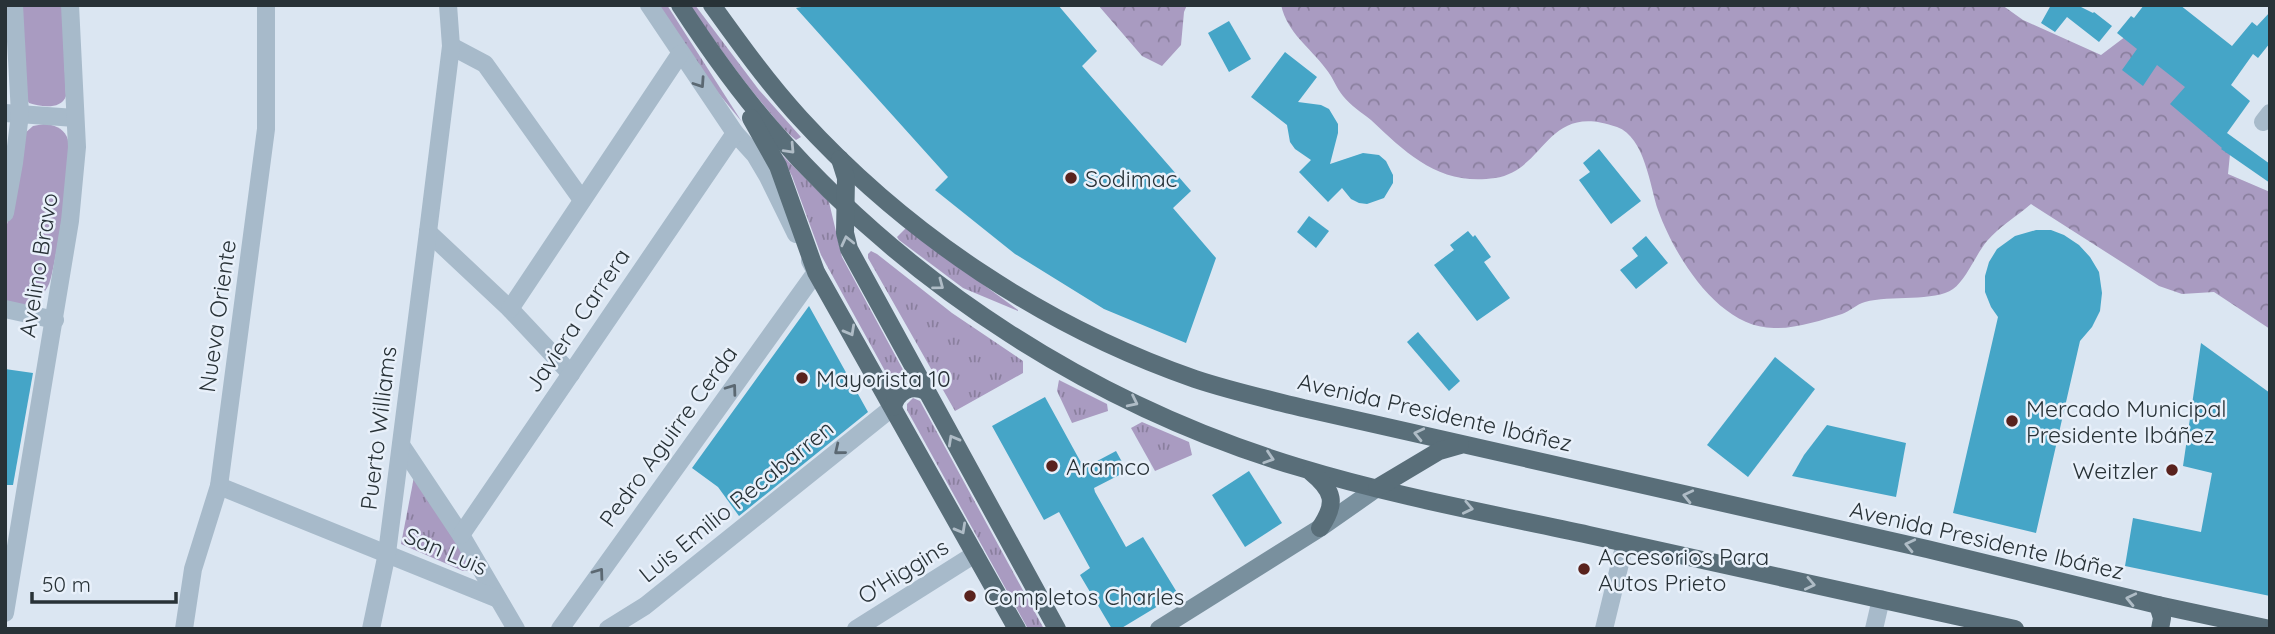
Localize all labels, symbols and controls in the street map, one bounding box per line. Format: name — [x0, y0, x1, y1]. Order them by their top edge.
one-way arrow — [692, 75, 705, 88]
one-way arrow — [781, 141, 794, 154]
place label: Sodimac — [1085, 164, 1178, 193]
marker: Sodimac — [1063, 170, 1079, 186]
street label: Avelino Bravo — [12, 191, 64, 339]
one-way arrow — [841, 235, 856, 247]
street label: Nueva Oriente — [192, 238, 242, 394]
street label: Javiera Carrera — [518, 243, 636, 397]
one-way arrow — [931, 276, 944, 289]
one-way arrow — [842, 324, 855, 337]
street label: Pedro Aguirre Cerda — [593, 340, 743, 532]
street label: Puerto Williams — [354, 344, 402, 512]
place label: Mayorista 10 — [816, 364, 951, 393]
street label: Avenida Presidente Ibáñez — [1295, 366, 1575, 458]
marker: Mayorista 10 — [794, 370, 810, 386]
one-way arrow — [724, 384, 736, 396]
one-way arrow — [1126, 394, 1138, 408]
place label: Mercado Municipal Presidente Ibáñez — [2026, 394, 2227, 449]
marker: Mercado Municipal Presidente Ibáñez — [2004, 413, 2020, 429]
street label: Luis Emilio Recabarren — [633, 414, 839, 588]
one-way arrow — [1413, 428, 1425, 442]
one-way arrow — [948, 435, 961, 448]
one-way arrow — [835, 442, 848, 454]
one-way arrow — [1263, 450, 1275, 464]
place label: Aramco — [1066, 452, 1150, 481]
place label: Weitzler — [2072, 456, 2158, 485]
marker: Aramco — [1044, 458, 1060, 474]
marker: Weitzler — [2164, 462, 2180, 478]
one-way arrow — [1682, 489, 1694, 504]
street label: Avenida Presidente Ibáñez — [1847, 494, 2127, 586]
one-way arrow — [1462, 500, 1474, 515]
street label: San Luis — [400, 521, 492, 581]
one-way arrow — [953, 522, 966, 535]
street label: O'Higgins — [852, 532, 954, 610]
one-way arrow — [1904, 539, 1916, 554]
place label: Accesorios Para Autos Prieto — [1598, 542, 1769, 597]
scale bar — [32, 560, 175, 604]
marker: Accesorios Para Autos Prieto — [1576, 561, 1592, 577]
one-way arrow — [591, 568, 604, 581]
text: 50 m — [42, 571, 91, 597]
one-way arrow — [1804, 575, 1816, 590]
place label: Completos Charles — [984, 582, 1184, 611]
marker: Completos Charles — [962, 588, 978, 604]
one-way arrow — [2125, 593, 2137, 607]

